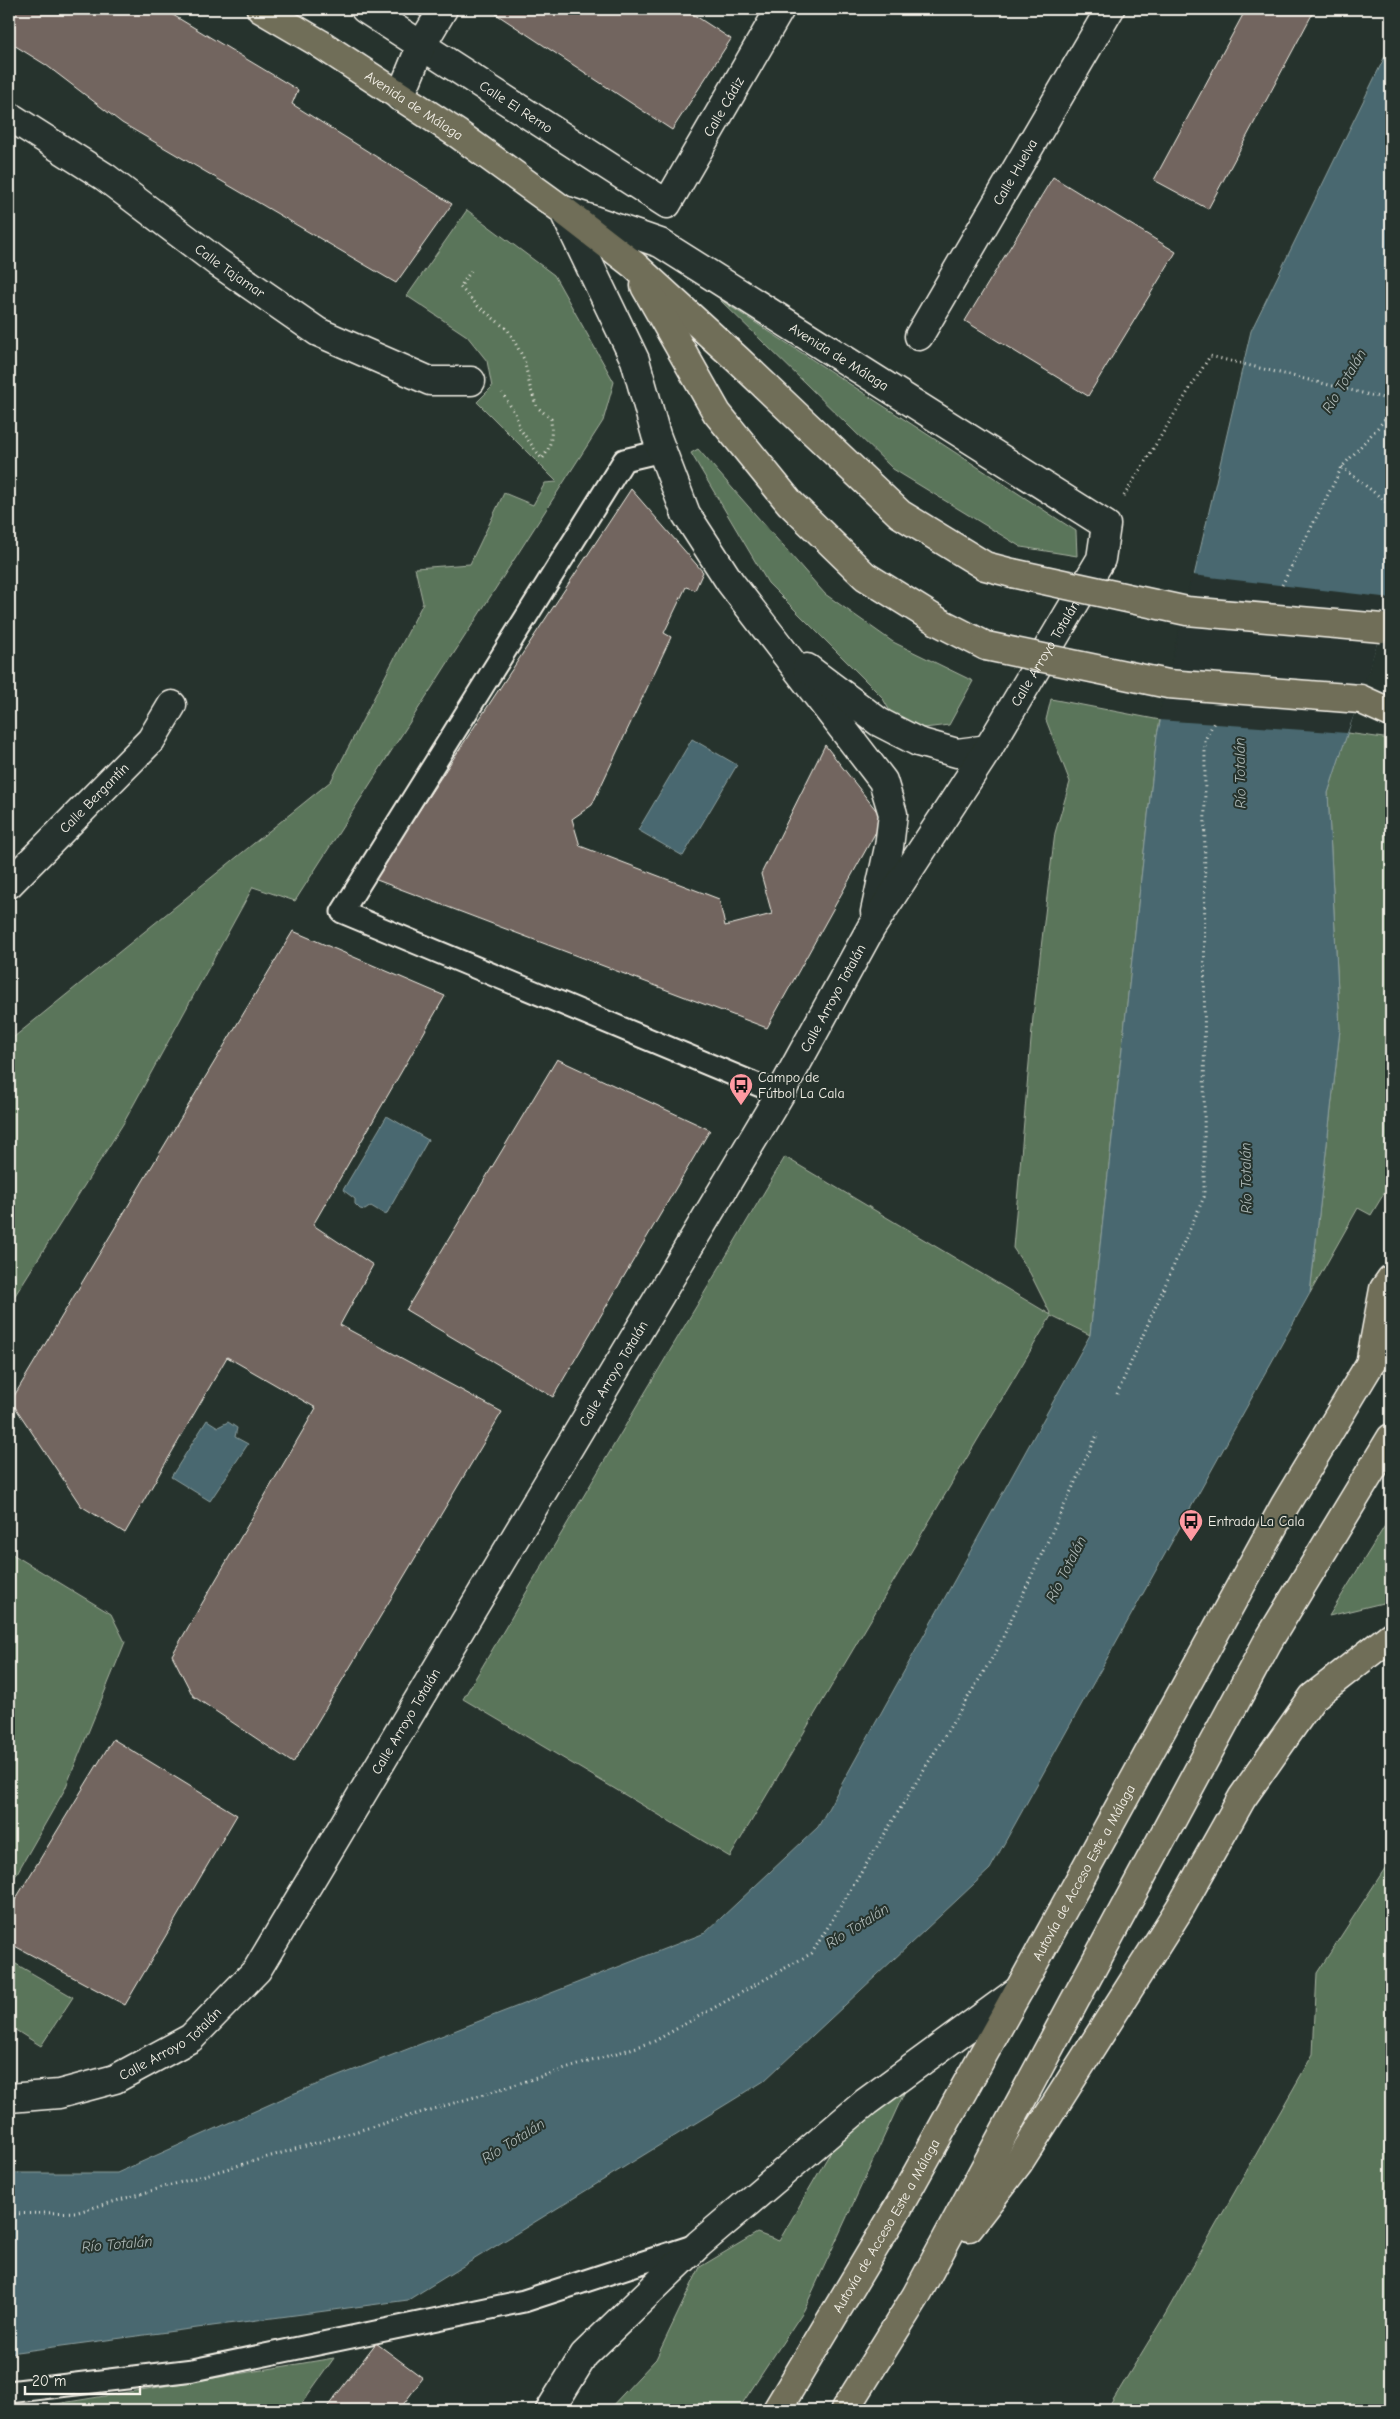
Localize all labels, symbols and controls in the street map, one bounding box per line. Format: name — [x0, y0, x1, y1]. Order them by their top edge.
street label: Avenida de Málaga — [362, 67, 467, 144]
street label: Calle Cádiz — [699, 74, 747, 140]
street label: Calle El Remo — [476, 77, 556, 137]
street label: Calle Huelva — [989, 136, 1041, 208]
street label: Calle Tajamar — [192, 240, 269, 301]
street label: Avenida de Málaga — [786, 320, 892, 394]
water label: Río Totalán — [1318, 346, 1370, 416]
street label: Calle Arroyo Totalán — [1007, 597, 1083, 709]
water label: Río Totalán — [1230, 737, 1250, 809]
street label: Calle Bergantín — [56, 759, 132, 837]
street label: Calle Arroyo Totalán — [796, 941, 869, 1055]
place label: Campo de Fútbol La Cala — [758, 1069, 845, 1102]
bus stop icon: Campo de Fútbol La Cala — [728, 1072, 754, 1106]
water label: Río Totalán — [1236, 1142, 1256, 1214]
street label: Calle Arroyo Totalán — [575, 1317, 651, 1430]
bus stop icon: Entrada La Cala — [1178, 1508, 1204, 1542]
place label: Entrada La Cala — [1208, 1513, 1305, 1530]
water label: Río Totalán — [1042, 1533, 1090, 1605]
street label: Calle Arroyo Totalán — [367, 1665, 444, 1777]
street label: Autovía de Acceso Este a Málaga — [1028, 1781, 1139, 1963]
water label: Río Totalán — [822, 1899, 892, 1953]
street label: Calle Arroyo Totalán — [116, 2004, 225, 2084]
water label: Río Totalán — [478, 2114, 548, 2168]
street label: Autovía de Acceso Este a Málaga — [829, 2136, 943, 2316]
water label: Río Totalán — [81, 2232, 153, 2256]
scale bar — [25, 2364, 140, 2396]
text: 20 m — [32, 2372, 66, 2390]

